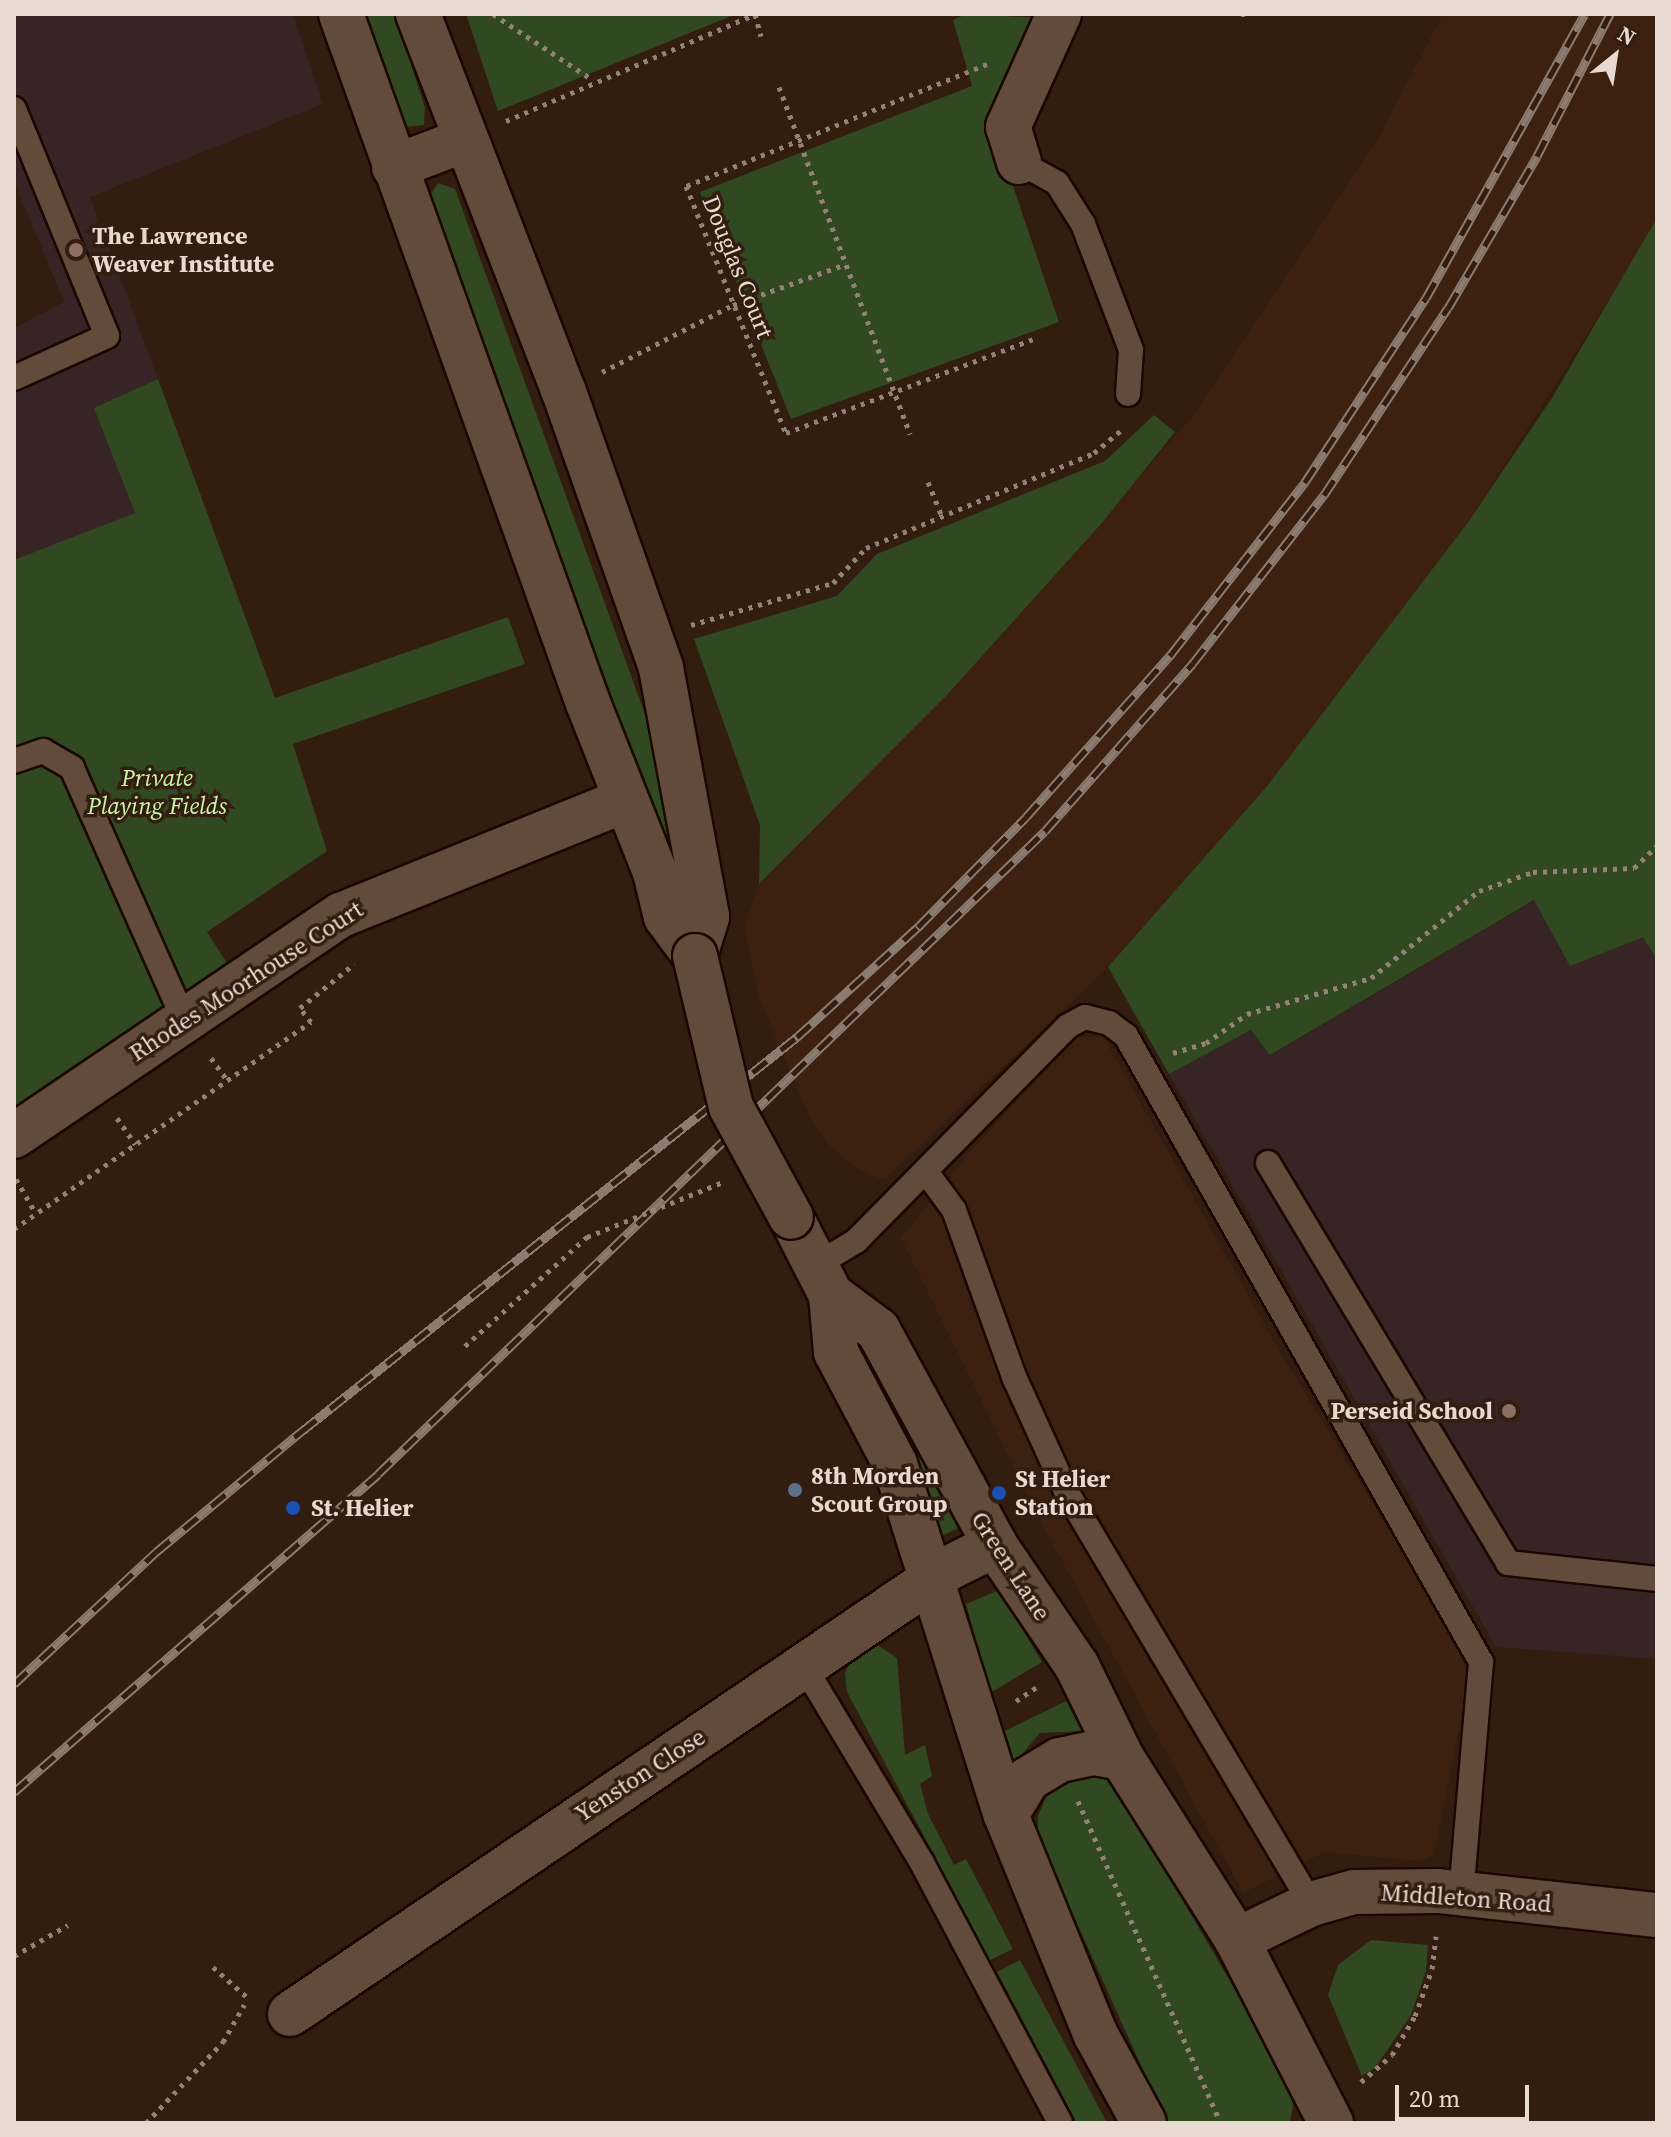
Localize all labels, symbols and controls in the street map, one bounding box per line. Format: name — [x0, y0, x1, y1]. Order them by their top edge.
north arrow — [1575, 16, 1655, 96]
text: N — [1613, 18, 1641, 52]
street label: Douglas Court — [696, 191, 780, 343]
place label: The Lawrence Weaver Institute — [92, 222, 274, 278]
marker: The Lawrence Weaver Institute — [67, 241, 85, 259]
park label: Private Playing Fields — [87, 764, 227, 820]
street label: Rhodes Moorhouse Court — [124, 895, 368, 1067]
place label: Perseid School — [1330, 1397, 1493, 1425]
marker: Perseid School — [1500, 1402, 1518, 1420]
place label: 8th Morden Scout Group — [811, 1462, 947, 1518]
place label: St Helier Station — [1015, 1465, 1110, 1521]
marker: 8th Morden Scout Group — [786, 1481, 804, 1499]
marker: St Helier Station — [990, 1484, 1008, 1502]
place label: St. Helier — [311, 1494, 413, 1522]
marker: St. Helier — [282, 1497, 304, 1519]
street label: Green Lane — [965, 1506, 1057, 1626]
street label: Yenston Close — [569, 1722, 711, 1828]
street label: Middleton Road — [1380, 1878, 1552, 1918]
scale bar — [1399, 2069, 1533, 2119]
text: 20 m — [1409, 2082, 1460, 2115]

